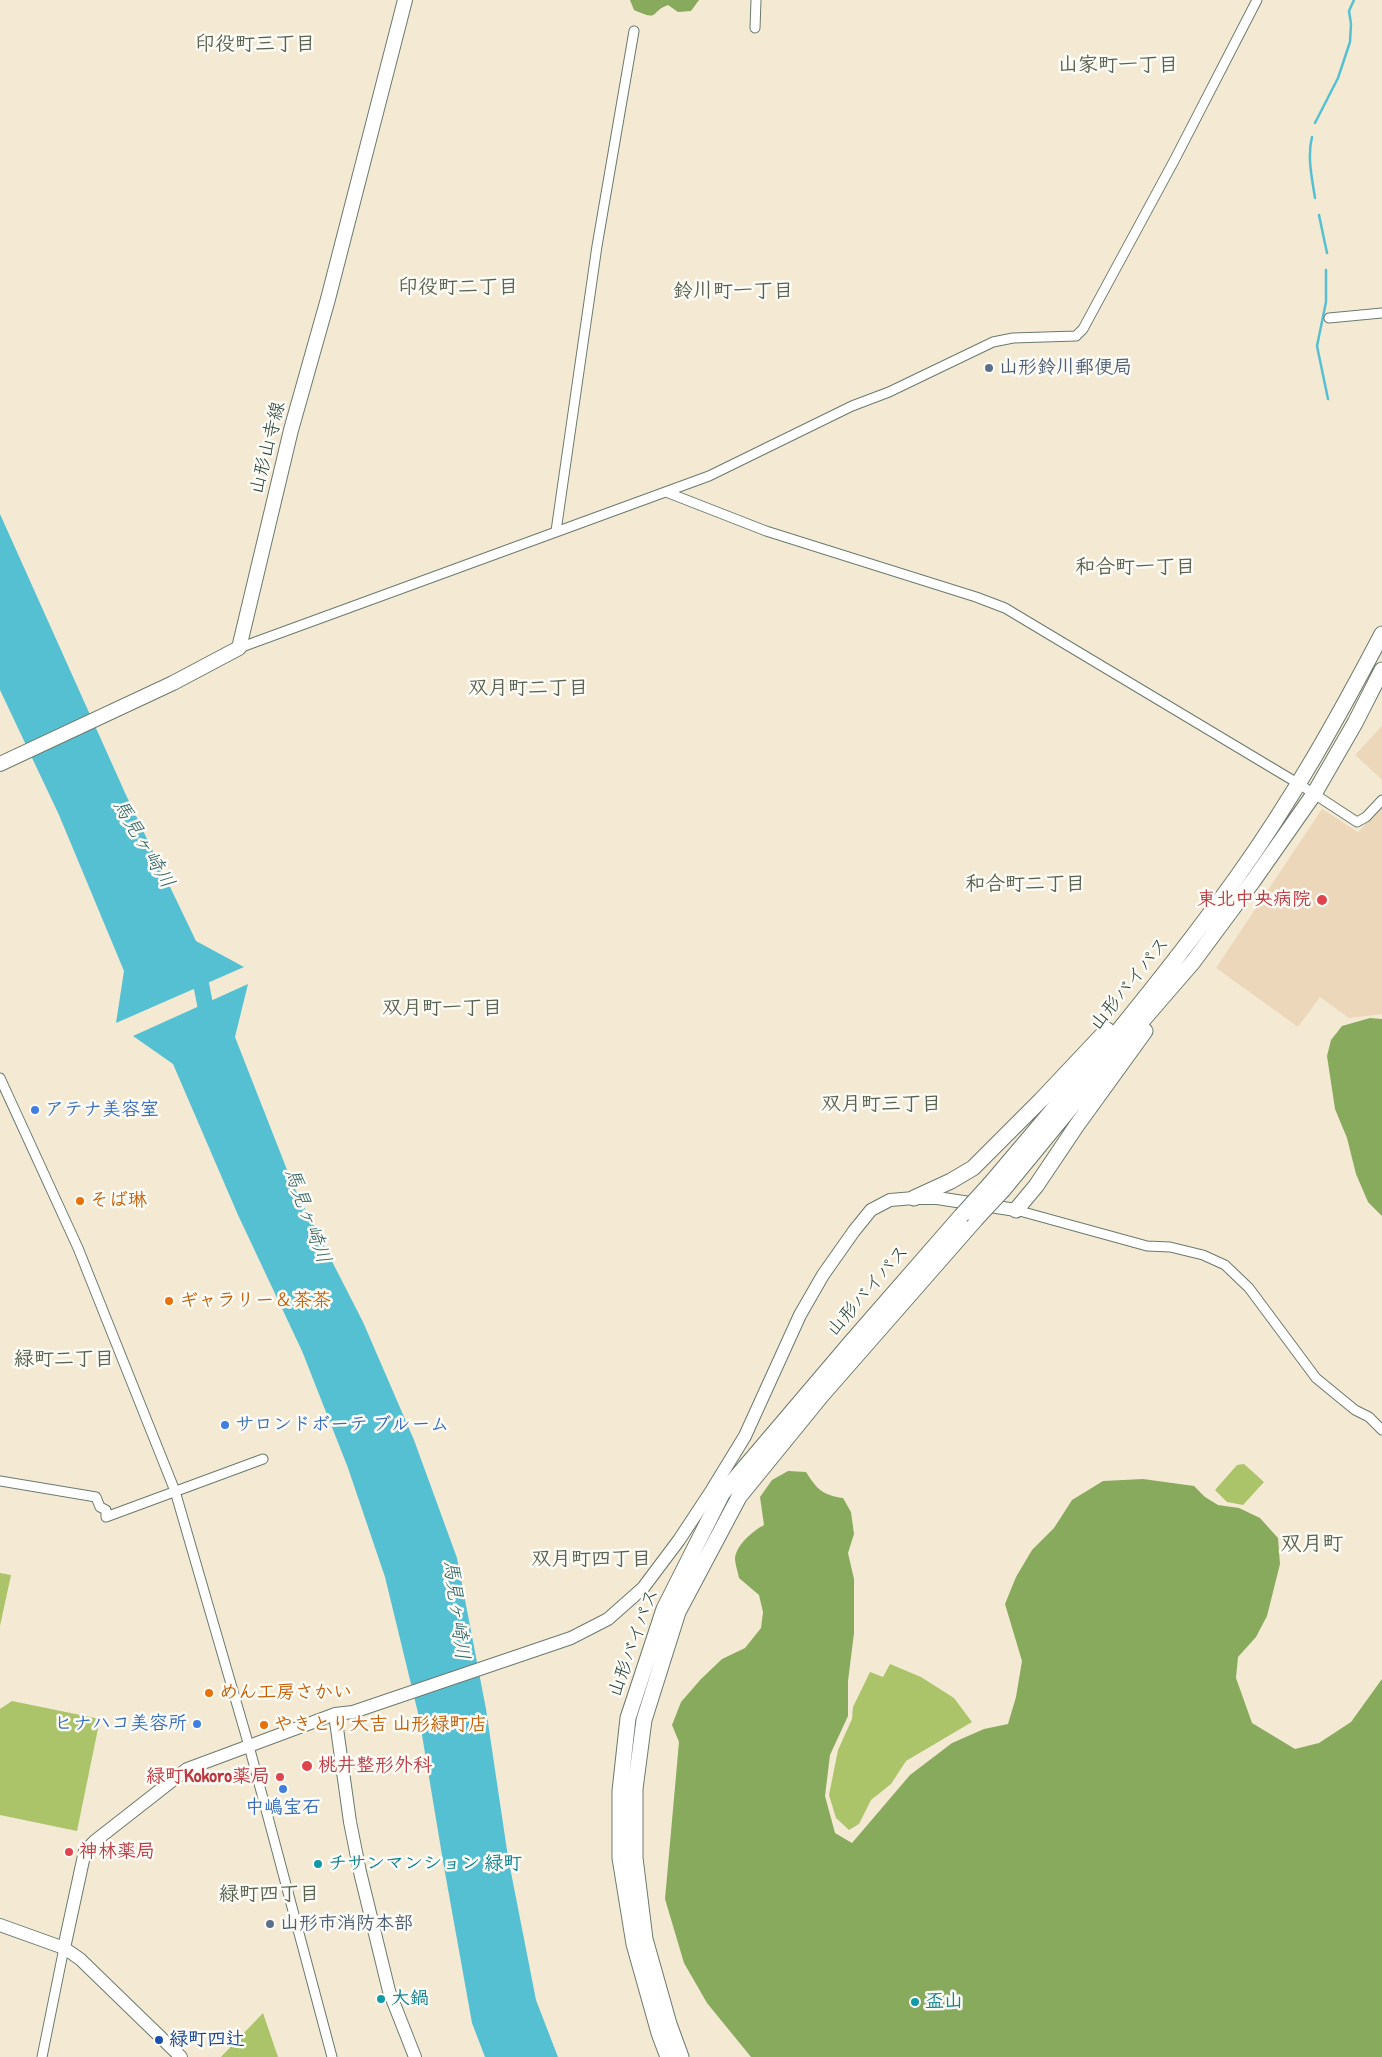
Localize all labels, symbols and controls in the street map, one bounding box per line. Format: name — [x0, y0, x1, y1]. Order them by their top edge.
district label: 印役町三丁目 — [195, 33, 315, 57]
district label: 山家町一丁目 — [1058, 54, 1178, 78]
district label: 印役町二丁目 — [398, 276, 518, 300]
district label: 鈴川町一丁目 — [673, 280, 793, 304]
place label: 山形鈴川郵便局 — [999, 357, 1132, 379]
marker: 山形鈴川郵便局 — [983, 362, 995, 374]
street label: 山形山寺線 — [245, 399, 291, 497]
district label: 和合町一丁目 — [1075, 556, 1195, 580]
district label: 双月町二丁目 — [468, 677, 588, 701]
water label: 馬見ヶ崎川 — [107, 795, 179, 893]
district label: 和合町二丁目 — [965, 873, 1085, 897]
place label: 東北中央病院 — [1197, 889, 1311, 911]
marker: 東北中央病院 — [1315, 893, 1329, 907]
street label: 山形バイパス — [1085, 933, 1175, 1035]
district label: 双月町一丁目 — [382, 997, 502, 1021]
district label: 双月町三丁目 — [821, 1093, 941, 1117]
place label: アテナ美容室 — [45, 1099, 159, 1121]
marker: アテナ美容室 — [29, 1104, 41, 1116]
water label: 馬見ヶ崎川 — [279, 1165, 335, 1267]
place label: そば琳 — [90, 1190, 147, 1212]
marker: そば琳 — [74, 1195, 86, 1207]
street label: 山形バイパス — [822, 1241, 914, 1341]
place label: ギャラリー＆茶茶 — [179, 1290, 331, 1312]
marker: ギャラリー＆茶茶 — [163, 1295, 175, 1307]
district label: 緑町二丁目 — [14, 1348, 114, 1372]
place label: サロンドボーテ ブルーム — [235, 1414, 449, 1436]
marker: サロンドボーテ ブルーム — [219, 1419, 231, 1431]
district label: 双月町 — [1281, 1531, 1343, 1557]
district label: 双月町四丁目 — [531, 1548, 651, 1572]
water label: 馬見ヶ崎川 — [438, 1559, 474, 1661]
street label: 山形バイパス — [604, 1586, 664, 1700]
place label: めん工房さかい — [219, 1682, 352, 1704]
marker: めん工房さかい — [203, 1687, 215, 1699]
place label: ヒナハコ美容所 — [54, 1713, 187, 1735]
place label: やきとり大吉 山形緑町店 — [274, 1714, 487, 1736]
marker: ヒナハコ美容所 — [191, 1718, 203, 1730]
marker: やきとり大吉 山形緑町店 — [258, 1719, 270, 1731]
place label: 桃井整形外科 — [318, 1755, 432, 1777]
marker: 桃井整形外科 — [300, 1759, 314, 1773]
place label: 緑町Kokoro薬局 — [146, 1766, 270, 1788]
marker: 緑町Kokoro薬局 — [274, 1771, 286, 1783]
marker: 中嶋宝石 — [277, 1783, 289, 1795]
place label: 中嶋宝石 — [245, 1797, 321, 1819]
place label: 神林薬局 — [79, 1841, 155, 1863]
marker: 神林薬局 — [63, 1846, 75, 1858]
place label: チサンマンション 緑町 — [328, 1853, 522, 1875]
marker: チサンマンション 緑町 — [312, 1858, 324, 1870]
district label: 緑町四丁目 — [219, 1883, 319, 1907]
place label: 山形市消防本部 — [280, 1913, 413, 1935]
marker: 山形市消防本部 — [264, 1918, 276, 1930]
place label: 大鍋 — [391, 1988, 429, 2010]
place label: 盃山 — [925, 1991, 963, 2013]
marker: 大鍋 — [375, 1993, 387, 2005]
marker: 盃山 — [909, 1996, 921, 2008]
place label: 緑町四辻 — [169, 2029, 245, 2051]
marker: 緑町四辻 — [153, 2034, 165, 2046]

